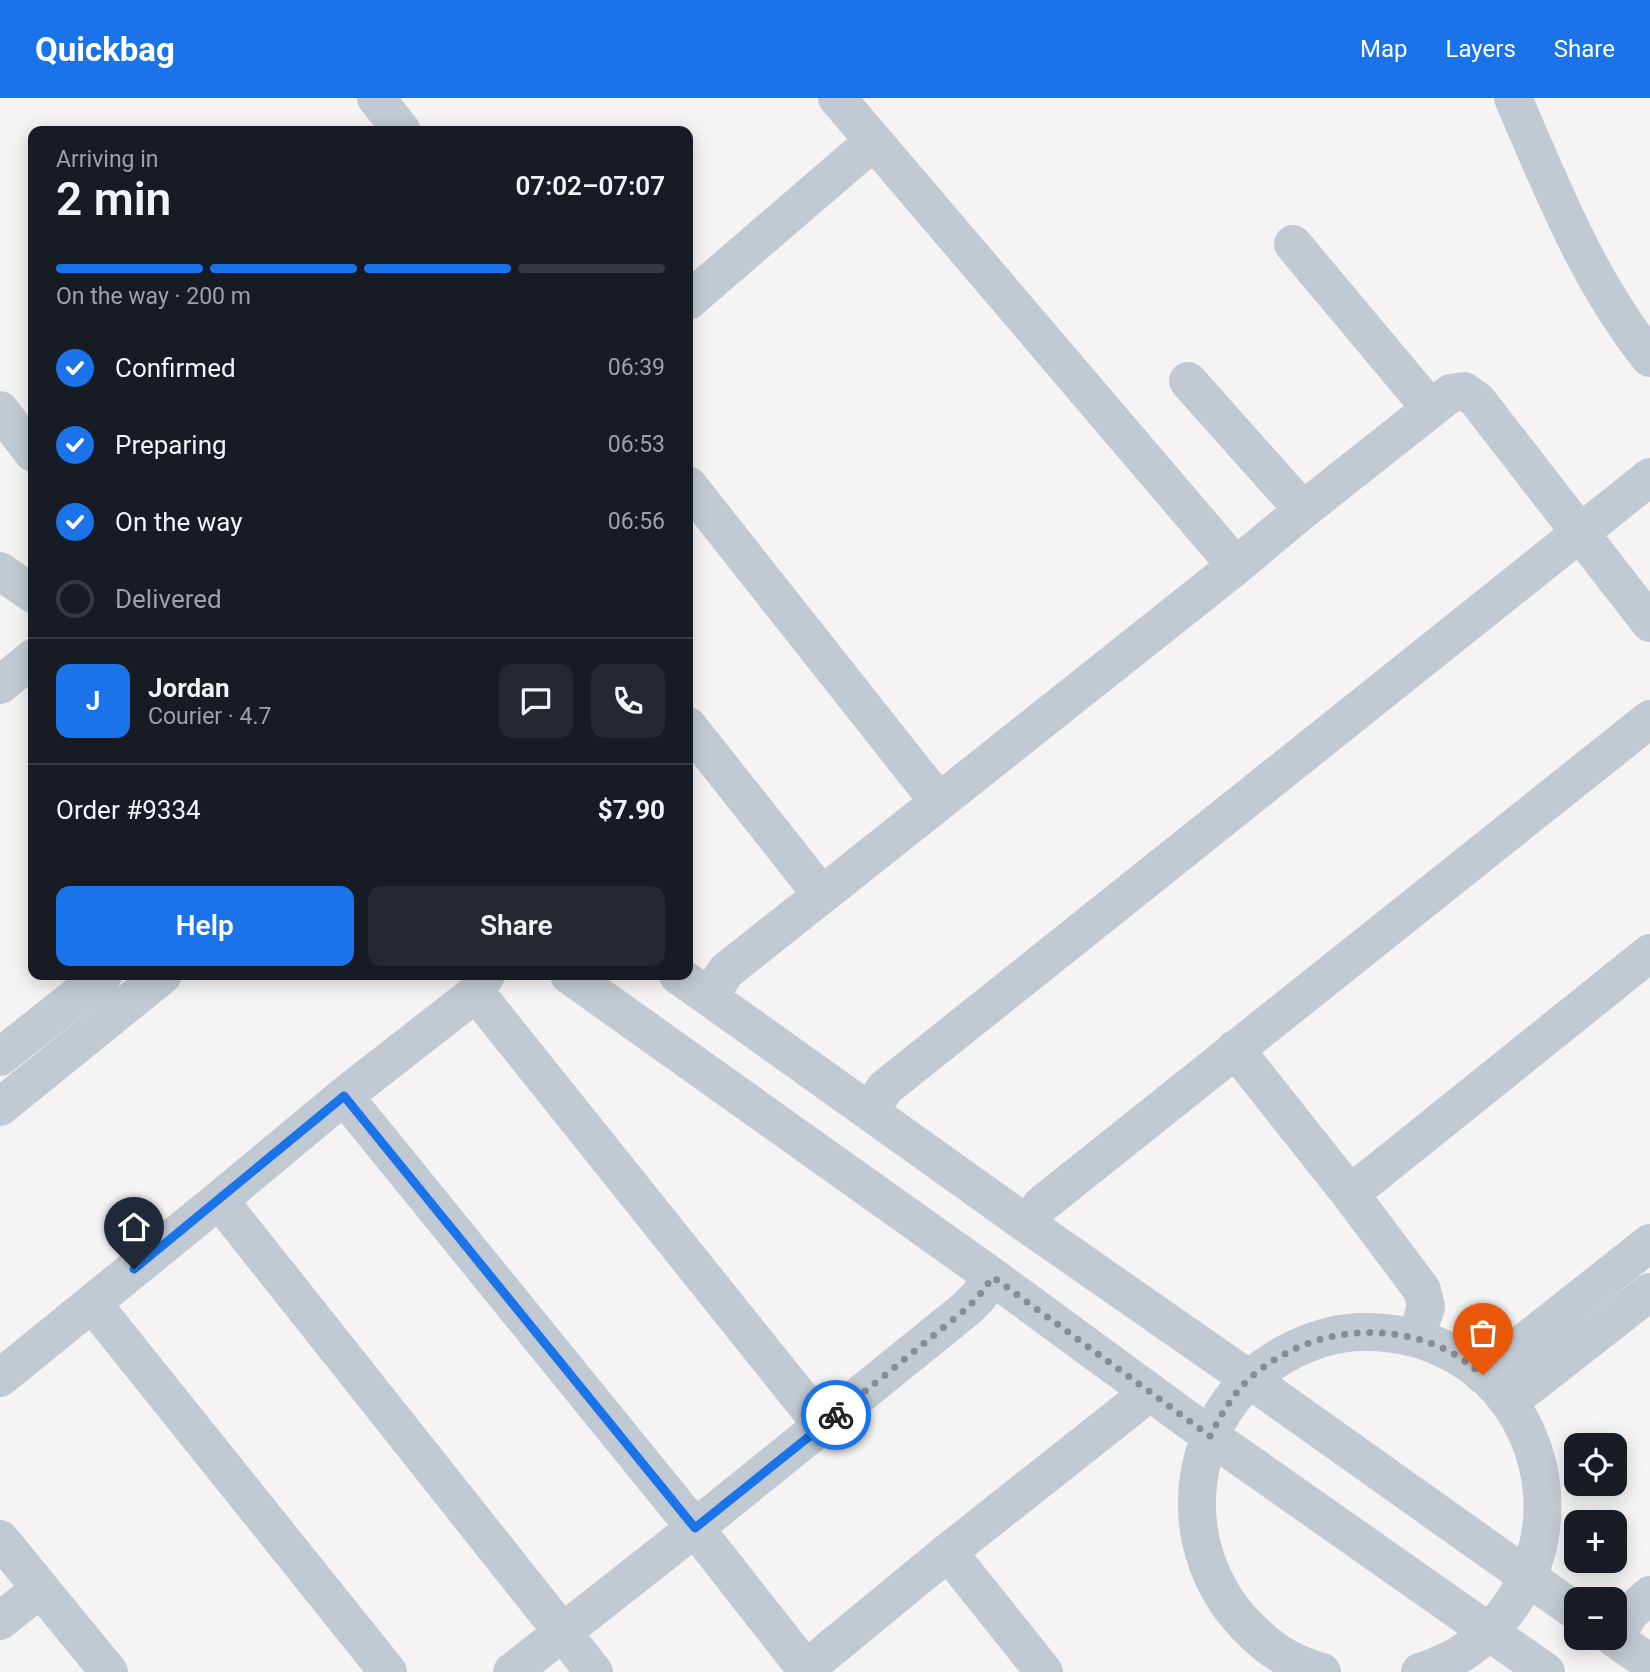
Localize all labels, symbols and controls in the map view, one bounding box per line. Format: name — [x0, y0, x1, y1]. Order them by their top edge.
text: Quickbag — [35, 30, 175, 69]
text: Map — [1360, 35, 1408, 63]
text: Layers — [1446, 35, 1516, 63]
text: Share — [1554, 35, 1615, 63]
text: Arriving in — [56, 146, 159, 173]
text: 07:02–07:07 — [515, 171, 665, 201]
text: 2 min — [56, 172, 171, 226]
text: On the way · 200 m — [56, 283, 251, 310]
icon: check — [56, 349, 94, 387]
text: Confirmed — [115, 353, 236, 383]
text: 06:39 — [608, 354, 665, 381]
icon: check — [56, 426, 94, 464]
text: Preparing — [115, 430, 227, 460]
text: 06:53 — [608, 431, 665, 458]
icon: check — [56, 503, 94, 541]
text: On the way — [115, 507, 243, 537]
text: 06:56 — [608, 508, 665, 535]
text: Delivered — [115, 584, 222, 614]
button: chat — [499, 664, 573, 738]
button: phone — [591, 664, 665, 738]
text: Jordan — [148, 673, 230, 703]
text: J — [86, 686, 100, 716]
text: Courier · 4.7 — [148, 703, 271, 730]
text: Order #9334 — [56, 795, 201, 825]
text: $7.90 — [598, 795, 665, 825]
button: Help — [56, 886, 354, 966]
button: Share — [368, 886, 665, 966]
pin — [104, 1197, 164, 1269]
icon: home — [115, 1208, 153, 1246]
pin — [1453, 1303, 1513, 1375]
icon: bag — [1464, 1314, 1502, 1352]
courier — [801, 1380, 871, 1450]
icon: bike — [817, 1396, 855, 1434]
map controls — [1564, 1433, 1627, 1650]
button: locate — [1564, 1433, 1627, 1496]
button: + — [1564, 1510, 1627, 1573]
button: − — [1564, 1587, 1627, 1650]

